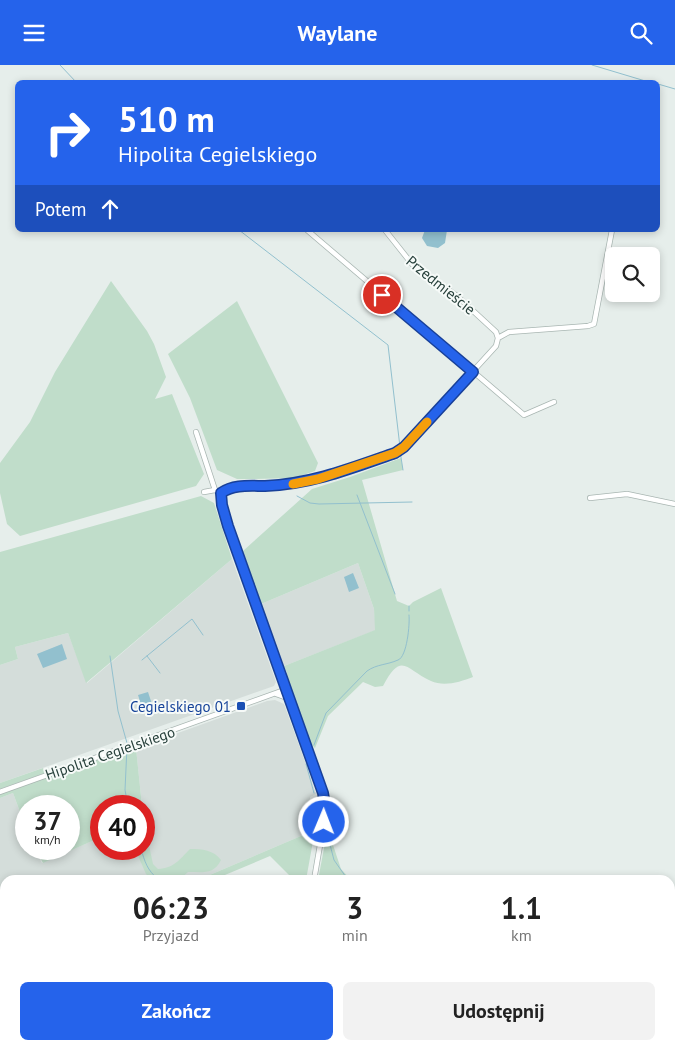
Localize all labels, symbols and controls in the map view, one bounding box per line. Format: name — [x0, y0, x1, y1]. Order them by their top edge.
icon: menu — [20, 19, 48, 47]
text: Waylane — [298, 19, 377, 47]
icon: search — [627, 19, 655, 47]
text: 510 m — [118, 96, 215, 142]
icon: right — [35, 100, 100, 165]
text: Hipolita Cegielskiego — [118, 140, 317, 168]
icon: ahead — [96, 195, 124, 223]
text: Potem — [35, 197, 86, 221]
map controls — [605, 247, 660, 302]
button: search — [605, 247, 660, 302]
street label: Przedmieście — [403, 251, 479, 319]
pin — [361, 274, 403, 316]
icon: arrive — [368, 281, 396, 309]
place label: Cegielskiego 01 — [130, 697, 231, 716]
marker: Cegielskiego 01 — [235, 700, 247, 712]
street label: Hipolita Cegielskiego — [43, 722, 177, 784]
speed limit sign: 40 — [90, 795, 155, 860]
position arrow — [297, 795, 349, 847]
text: 37 — [33, 805, 62, 837]
text: km/h — [34, 832, 61, 847]
text: 06:23 — [133, 888, 209, 927]
text: 3 — [346, 888, 363, 927]
text: 1.1 — [501, 888, 542, 927]
text: Przyjazd — [143, 925, 199, 945]
text: min — [342, 925, 368, 945]
text: km — [511, 925, 532, 945]
button: Zakończ — [20, 982, 333, 1040]
button: Udostępnij — [343, 982, 655, 1040]

